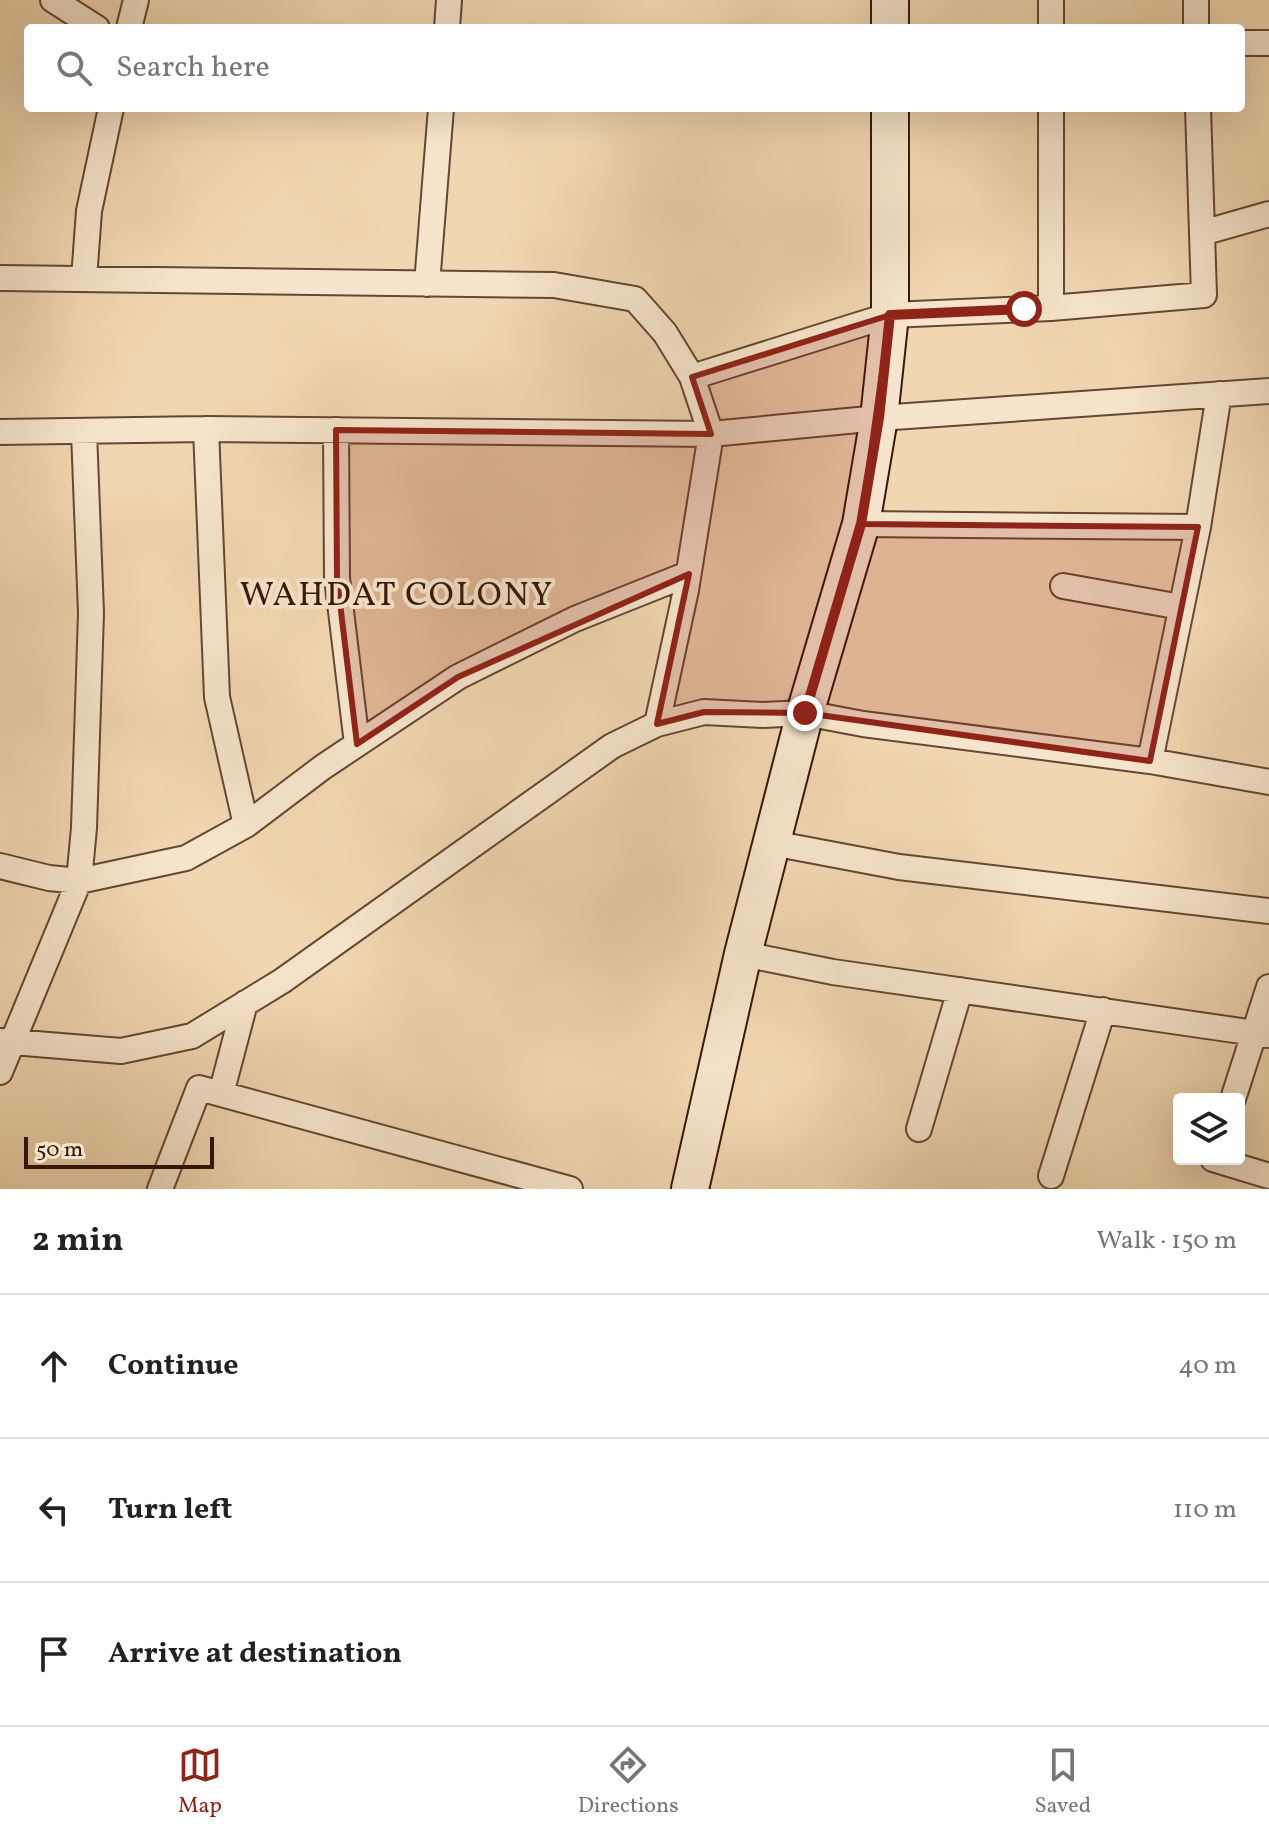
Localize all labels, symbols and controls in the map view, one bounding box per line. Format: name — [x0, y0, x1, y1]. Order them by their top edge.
search box — [24, 24, 1245, 112]
icon: search — [52, 46, 96, 90]
text: Search here — [116, 47, 270, 89]
route start — [1006, 291, 1042, 327]
district label: WAHDAT COLONY — [240, 573, 554, 620]
route end — [787, 695, 823, 731]
map controls — [1173, 1093, 1245, 1165]
button: layers — [1173, 1093, 1245, 1165]
scale bar — [24, 1133, 214, 1169]
text: 50 m — [36, 1135, 83, 1166]
text: 2 min — [32, 1218, 124, 1265]
text: Walk · 150 m — [1096, 1223, 1237, 1259]
icon: ahead — [32, 1344, 76, 1388]
text: Continue — [108, 1345, 239, 1387]
text: 40 m — [1178, 1348, 1237, 1384]
icon: left — [32, 1488, 76, 1532]
text: Turn left — [108, 1489, 232, 1531]
text: 110 m — [1173, 1492, 1237, 1528]
icon: arrive — [32, 1632, 76, 1676]
text: Arrive at destination — [108, 1633, 402, 1675]
tab: Map — [178, 1743, 222, 1822]
tab: Directions — [578, 1743, 679, 1822]
tab: Saved — [1034, 1743, 1091, 1822]

